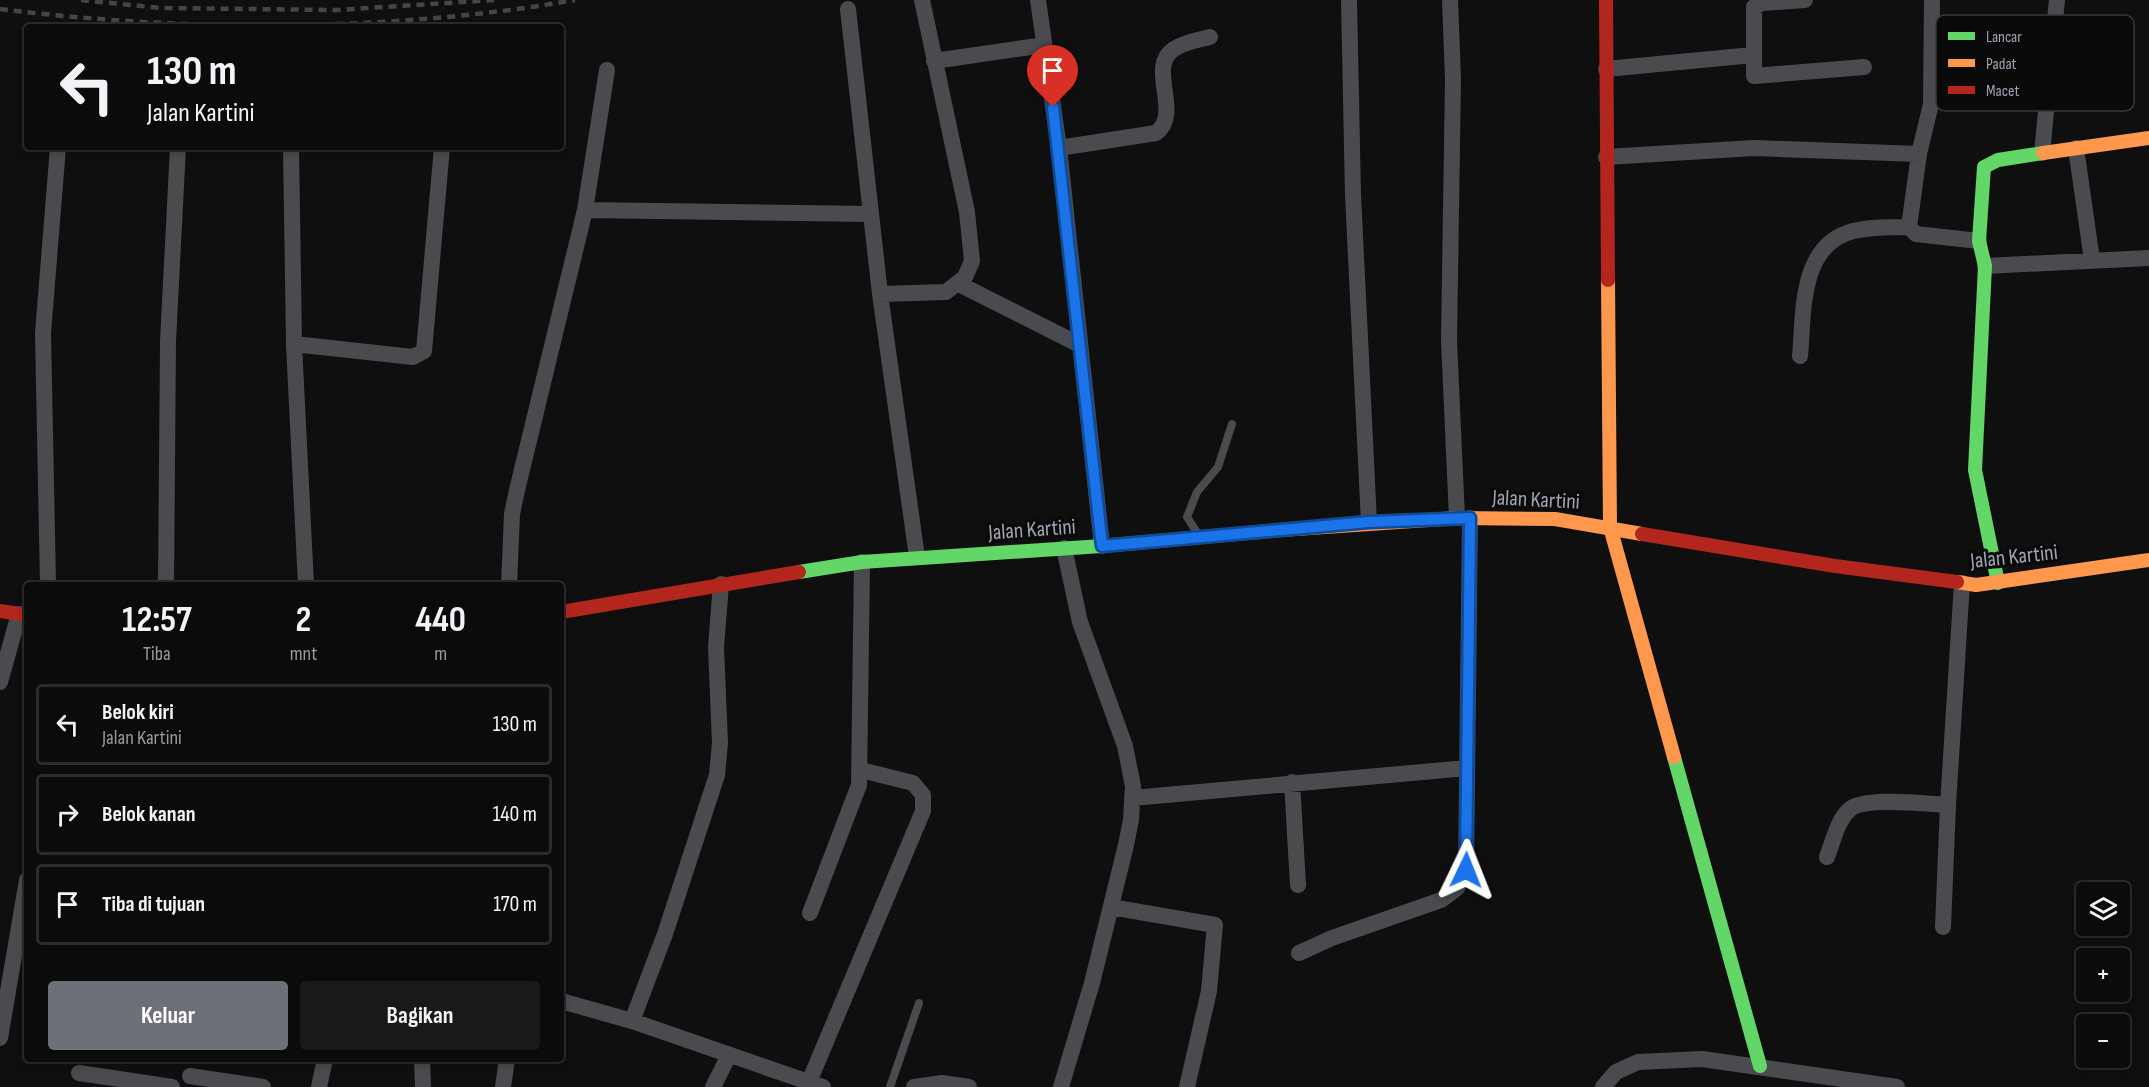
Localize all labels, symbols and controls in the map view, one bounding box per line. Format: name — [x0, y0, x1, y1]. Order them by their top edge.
legend — [1936, 15, 2134, 111]
text: Lancar — [1986, 28, 2022, 47]
pin — [1027, 45, 1078, 107]
text: 130 m — [147, 46, 237, 97]
icon: left — [48, 48, 126, 126]
icon: arrive — [1036, 54, 1069, 87]
text: Padat — [1986, 55, 2017, 74]
text: Macet — [1986, 82, 2019, 101]
text: Jalan Kartini — [147, 97, 255, 129]
street label: Jalan Kartini — [1491, 484, 1580, 516]
street label: Jalan Kartini — [986, 513, 1077, 547]
street label: Jalan Kartini — [1968, 539, 2059, 575]
text: 12:57 — [122, 599, 192, 642]
text: 2 — [296, 599, 311, 642]
text: 440 — [415, 599, 466, 642]
text: Tiba — [143, 642, 171, 666]
text: mnt — [290, 642, 317, 666]
text: m — [434, 642, 447, 666]
text: Belok kiri — [102, 699, 174, 726]
icon: left — [51, 708, 84, 741]
text: 130 m — [493, 711, 537, 738]
text: Jalan Kartini — [102, 726, 182, 750]
icon: right — [51, 798, 84, 831]
text: Belok kanan — [102, 801, 195, 828]
text: 140 m — [493, 801, 537, 828]
position arrow — [1434, 838, 1498, 902]
map controls — [2076, 882, 2130, 1068]
button: layers — [2076, 882, 2130, 936]
icon: arrive — [51, 888, 84, 921]
text: Tiba di tujuan — [102, 891, 205, 918]
text: 170 m — [493, 891, 537, 918]
button: + — [2076, 948, 2130, 1002]
button: Keluar — [48, 981, 288, 1050]
button: Bagikan — [300, 981, 540, 1050]
button: − — [2076, 1014, 2130, 1068]

